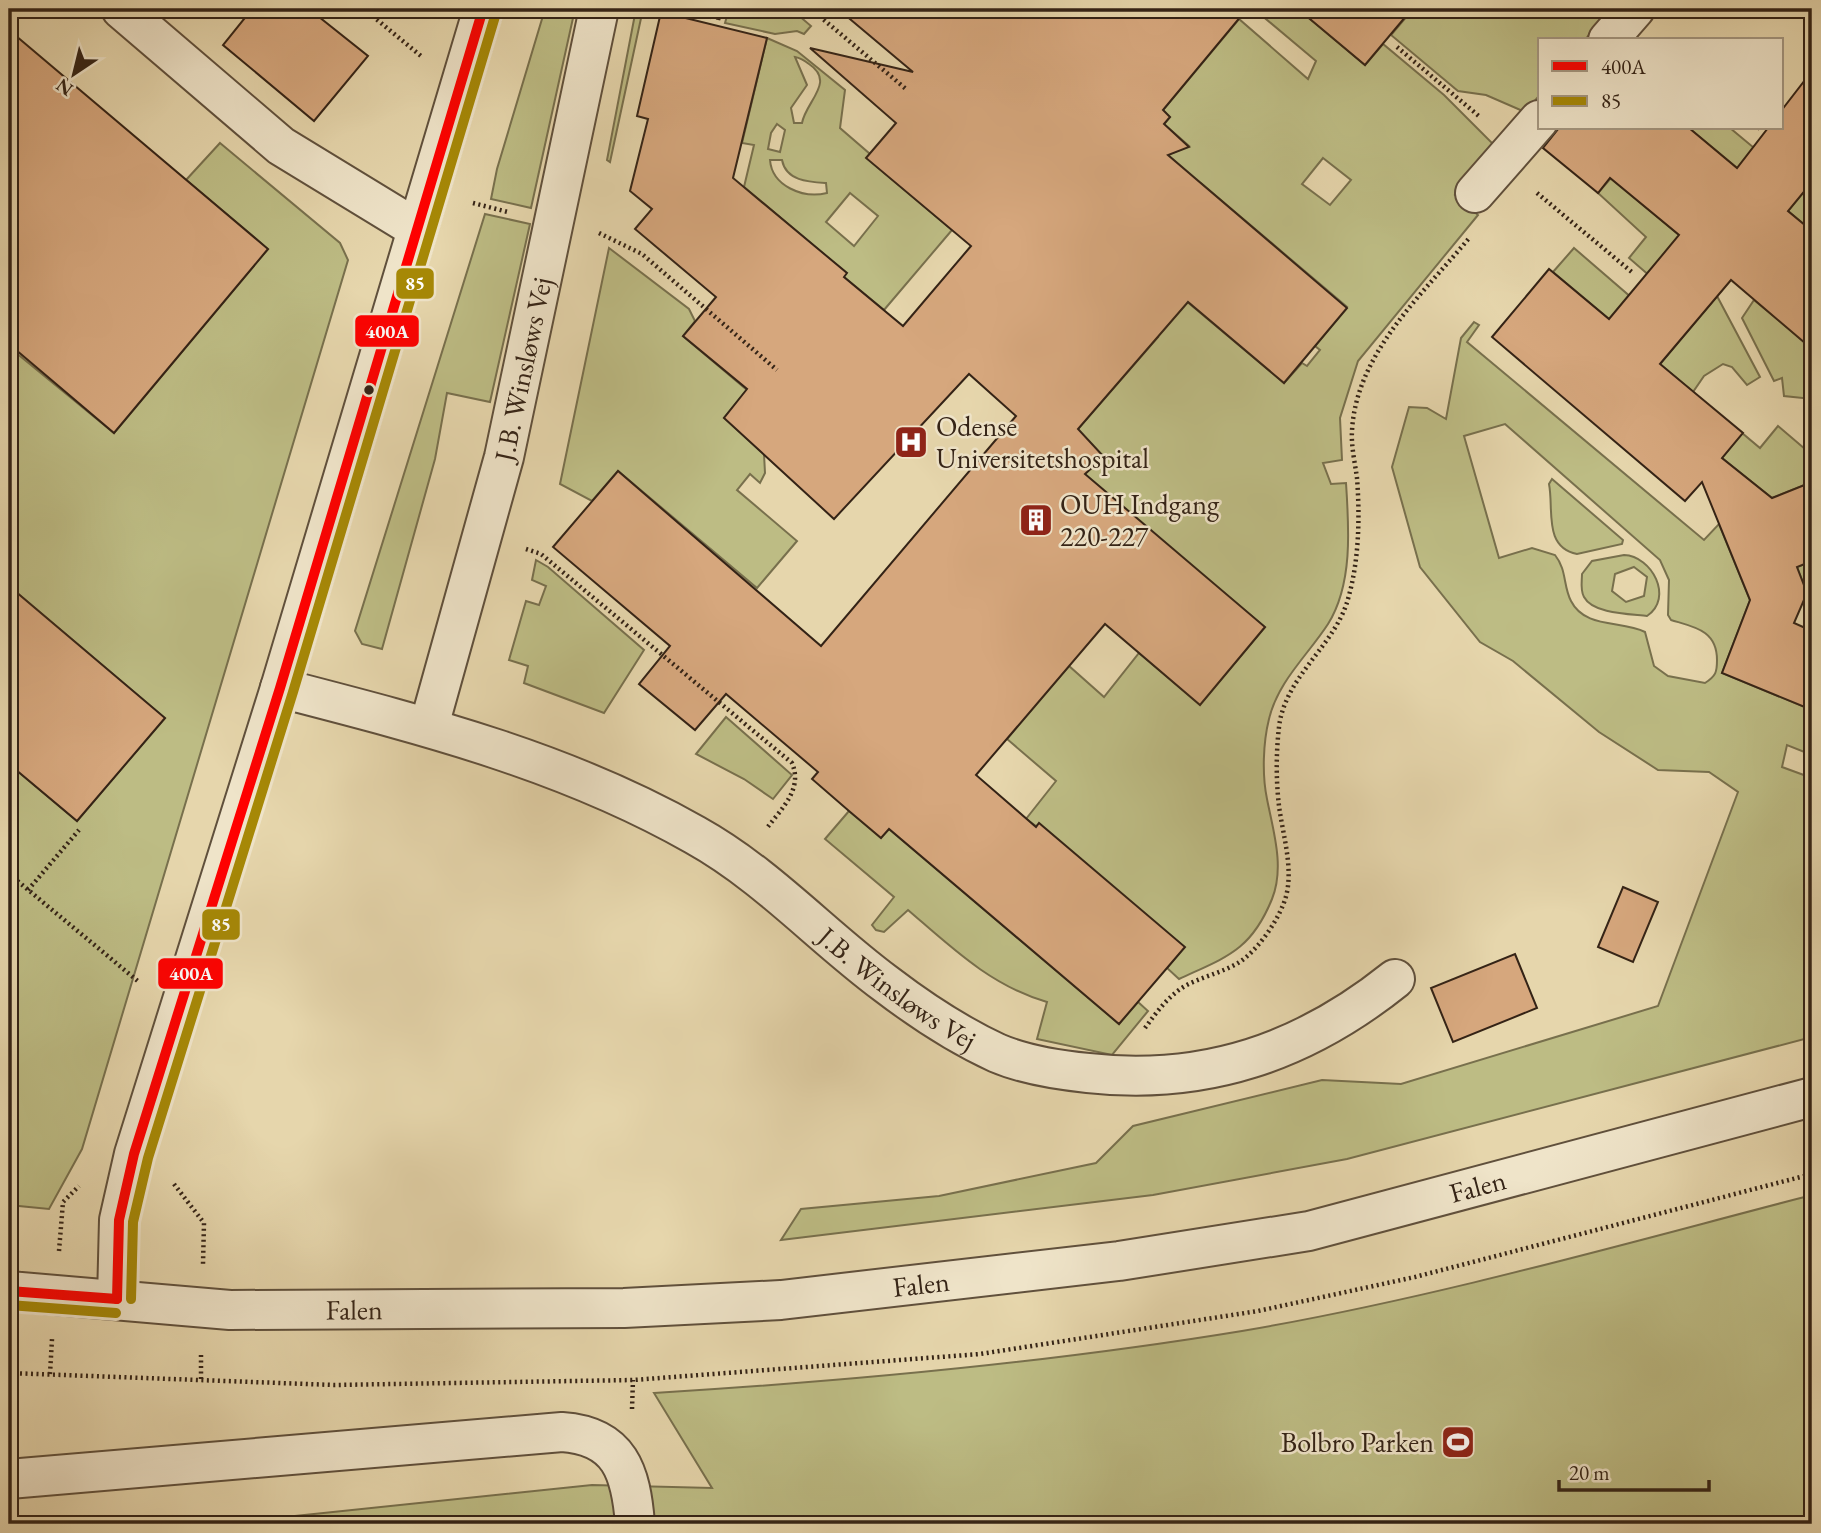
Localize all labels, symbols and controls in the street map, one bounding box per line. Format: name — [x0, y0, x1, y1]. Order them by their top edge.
north arrow — [38, 38, 108, 108]
legend — [1538, 38, 1783, 130]
text: 400A — [1601, 53, 1646, 80]
text: N — [51, 73, 78, 102]
text: 85 — [1601, 87, 1621, 114]
line badge: 85 — [395, 267, 435, 300]
text: 85 — [405, 271, 425, 296]
street label: J.B. Winsløws Vej — [485, 274, 560, 467]
line badge: 400A — [354, 314, 420, 348]
text: 400A — [365, 319, 409, 344]
unlabelled marker — [362, 383, 376, 397]
place label: Odense Universitetshospital — [936, 408, 1149, 476]
hospital icon: Odense Universitetshospital — [892, 423, 930, 461]
place label: OUH Indgang 220-227 — [1060, 486, 1220, 554]
building icon: OUH Indgang 220-227 — [1017, 501, 1055, 539]
line badge: 85 — [201, 908, 241, 941]
text: 85 — [211, 912, 231, 937]
street label: J.B. Winsløws Vej — [809, 917, 983, 1057]
line badge: 400A — [157, 957, 224, 990]
text: 400A — [169, 961, 213, 986]
street label: Falen — [1445, 1161, 1510, 1211]
street label: Falen — [891, 1263, 952, 1305]
street label: Falen — [326, 1291, 383, 1328]
sports icon: Bolbro Parken — [1439, 1423, 1477, 1461]
place label: Bolbro Parken — [1281, 1424, 1434, 1460]
scale bar — [1559, 1449, 1709, 1493]
text: 20 m — [1569, 1459, 1610, 1486]

